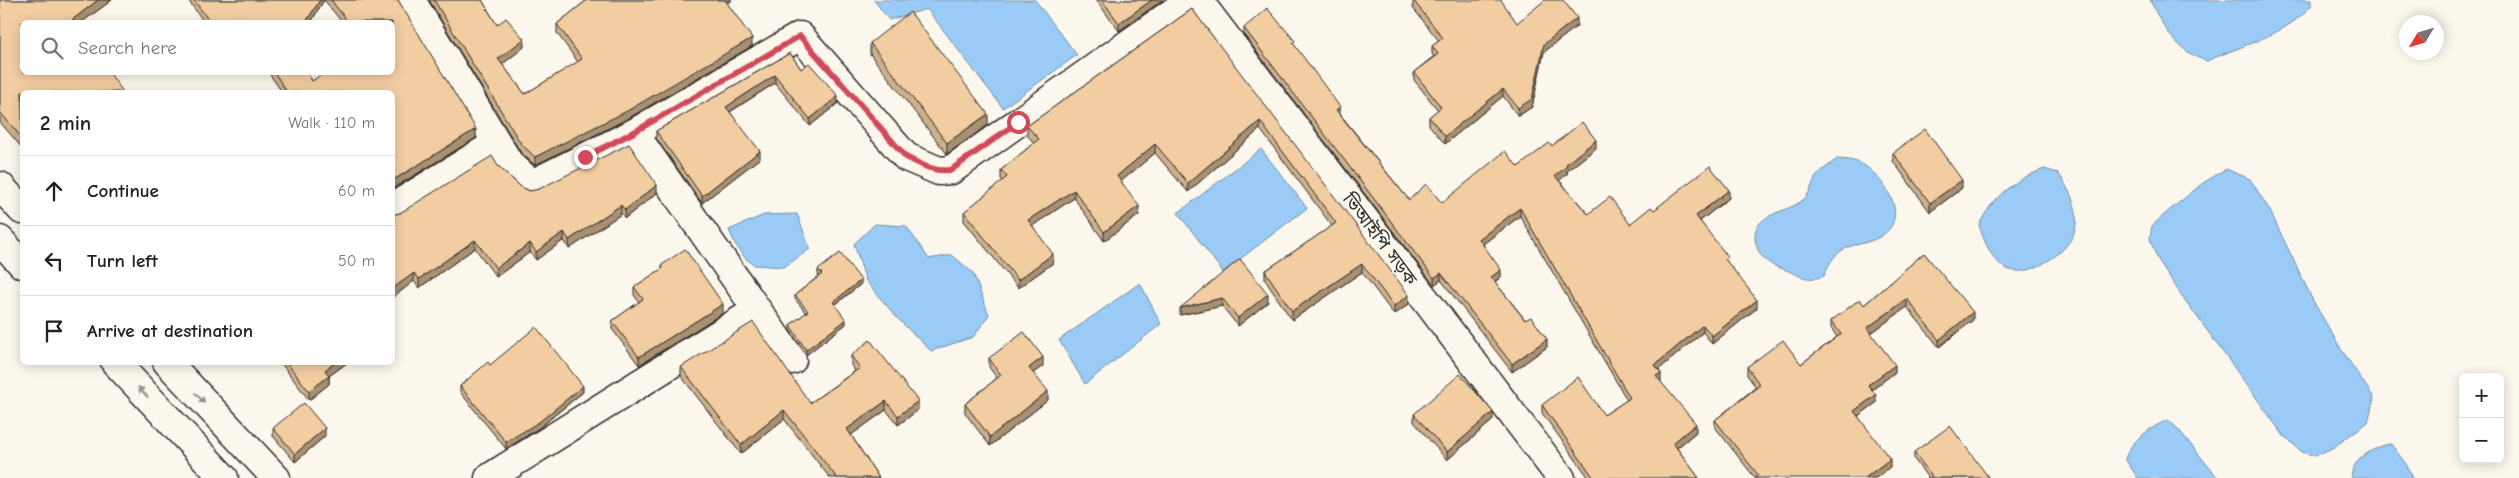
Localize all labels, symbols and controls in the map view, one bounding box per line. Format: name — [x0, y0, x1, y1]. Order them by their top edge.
north arrow — [2399, 15, 2444, 60]
search box — [20, 20, 395, 75]
icon: search — [38, 34, 66, 62]
text: Search here — [78, 37, 177, 59]
text: 2 min — [40, 111, 91, 135]
route start — [1007, 111, 1030, 134]
text: Walk · 110 m — [288, 114, 375, 132]
route end — [574, 146, 597, 169]
icon: ahead — [40, 177, 68, 205]
text: Continue — [87, 180, 159, 202]
text: 60 m — [338, 182, 375, 200]
street label: ভিআইপি সড়ক — [1337, 188, 1421, 290]
icon: left — [40, 247, 68, 275]
text: Turn left — [87, 250, 158, 272]
text: 50 m — [338, 252, 375, 270]
icon: arrive — [40, 317, 68, 345]
text: Arrive at destination — [87, 320, 253, 342]
map controls — [2459, 373, 2504, 463]
button: + — [2459, 373, 2504, 418]
one-way arrow — [137, 386, 149, 398]
one-way arrow — [194, 392, 206, 404]
button: − — [2459, 418, 2504, 463]

